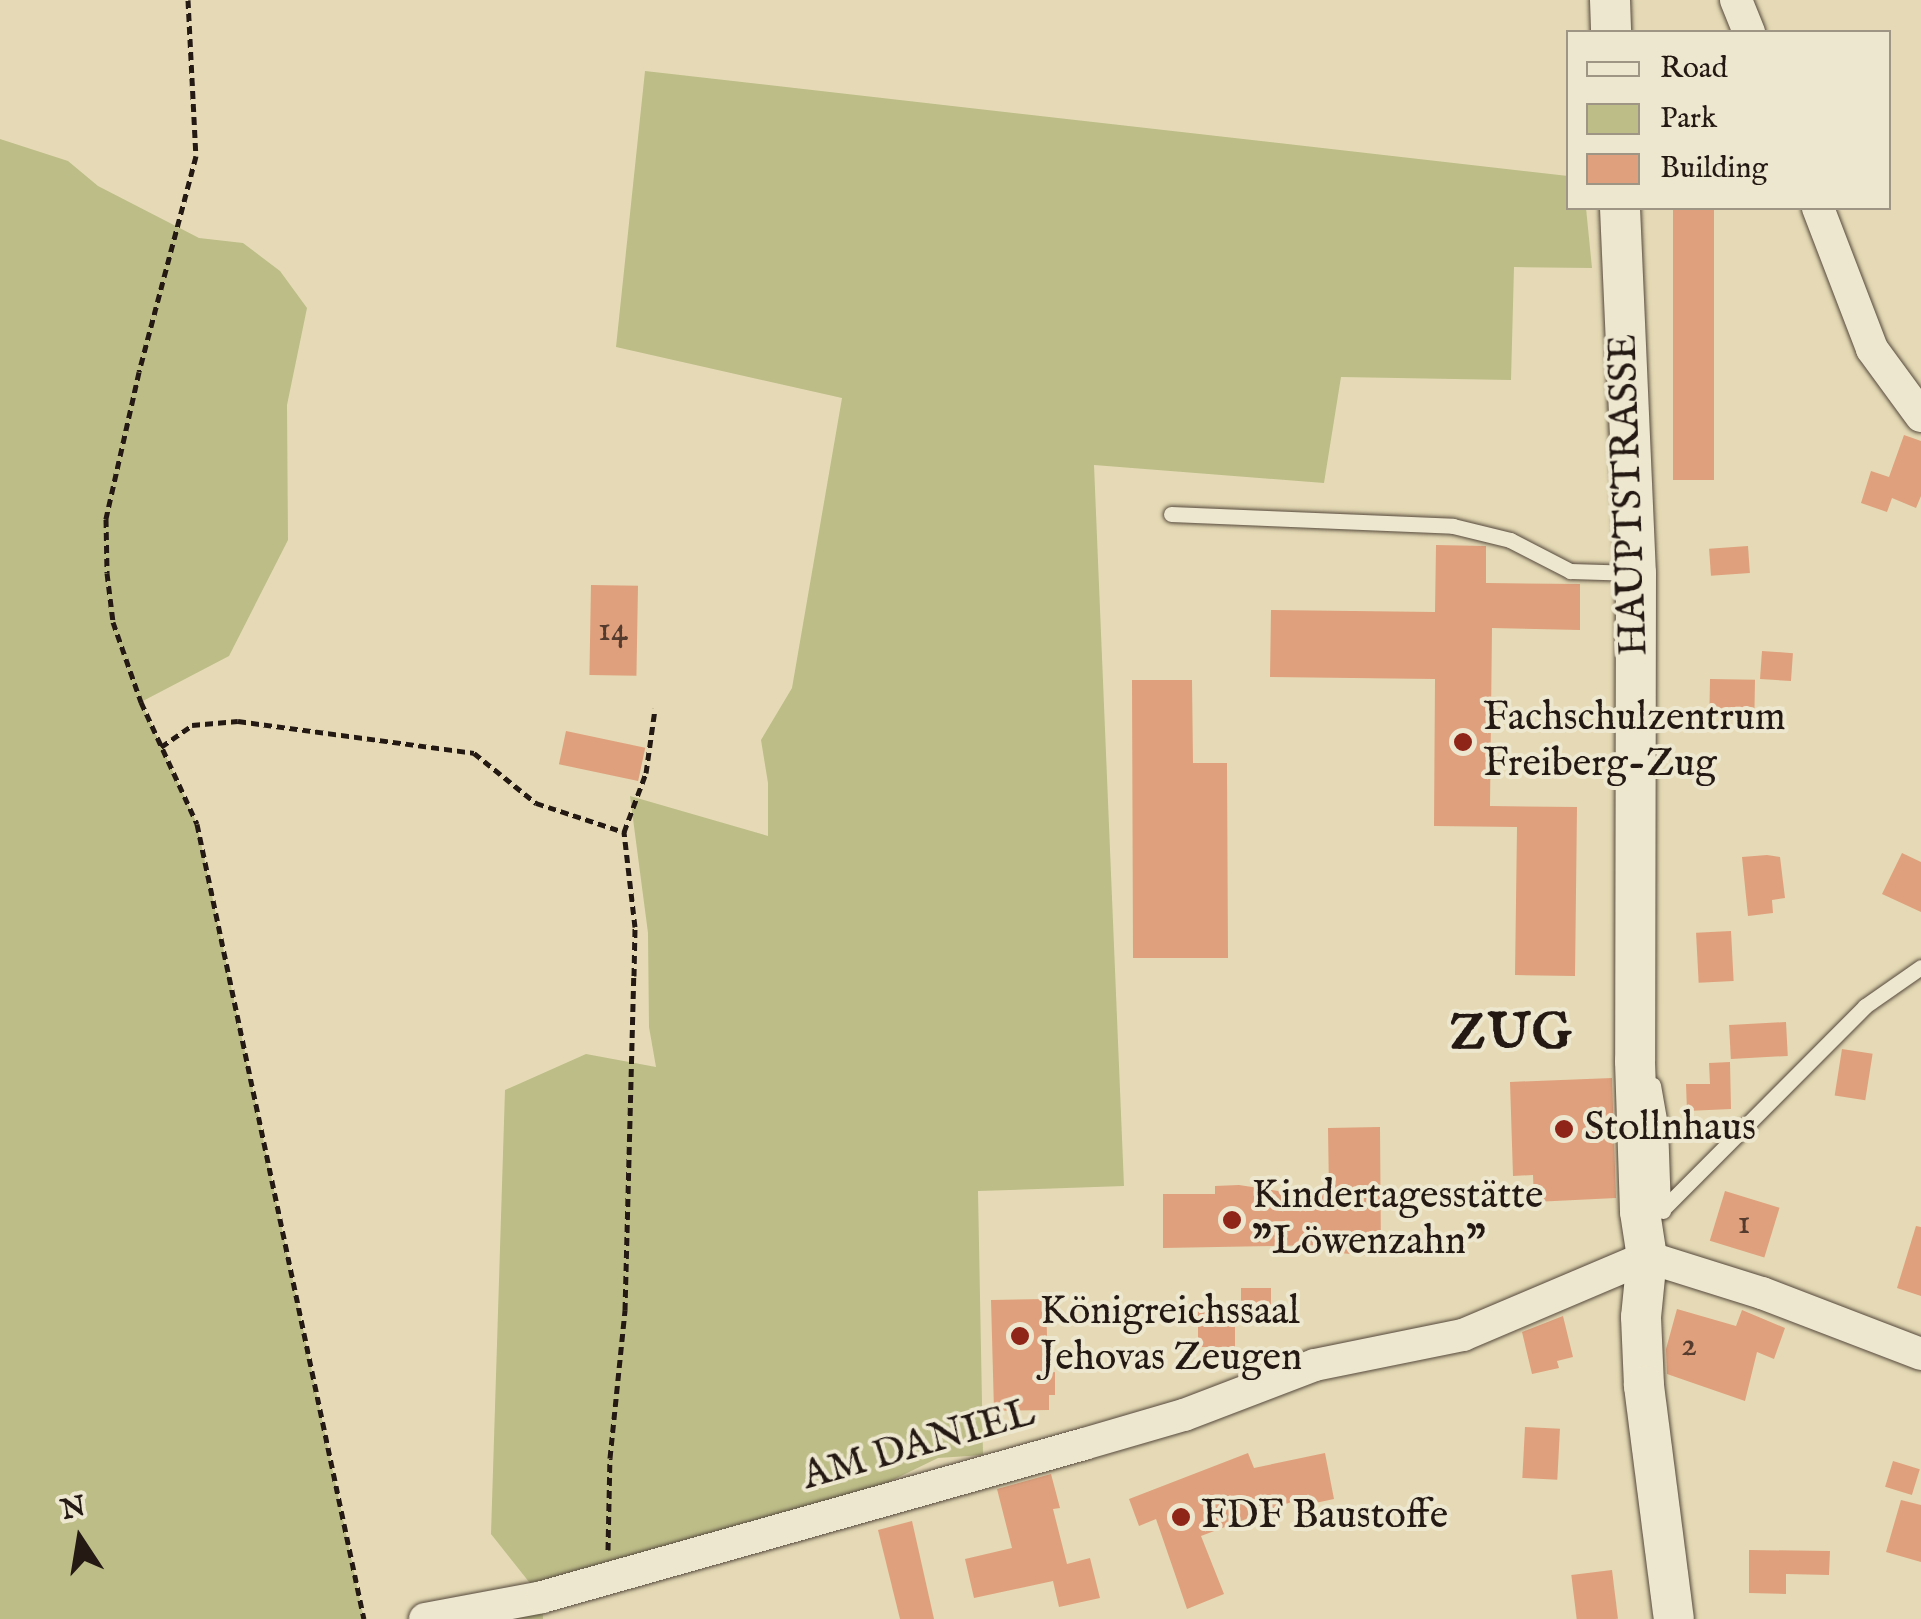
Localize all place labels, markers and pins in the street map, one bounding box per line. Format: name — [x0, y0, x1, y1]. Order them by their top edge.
place label: Fachschulzentrum Freiberg-Zug — [1483, 695, 1786, 789]
marker: Fachschulzentrum Freiberg-Zug — [1452, 731, 1474, 753]
place label: Stollnhaus — [1584, 1105, 1756, 1153]
marker: Stollnhaus — [1553, 1118, 1575, 1140]
place label: Kindertagesstätte "Löwenzahn" — [1252, 1173, 1543, 1267]
marker: Kindertagesstätte "Löwenzahn" — [1221, 1209, 1243, 1231]
place label: Königreichssaal Jehovas Zeugen — [1040, 1289, 1302, 1383]
marker: Königreichssaal Jehovas Zeugen — [1009, 1325, 1031, 1347]
place label: FDF Baustoffe — [1201, 1493, 1448, 1541]
marker: FDF Baustoffe — [1170, 1506, 1192, 1528]

